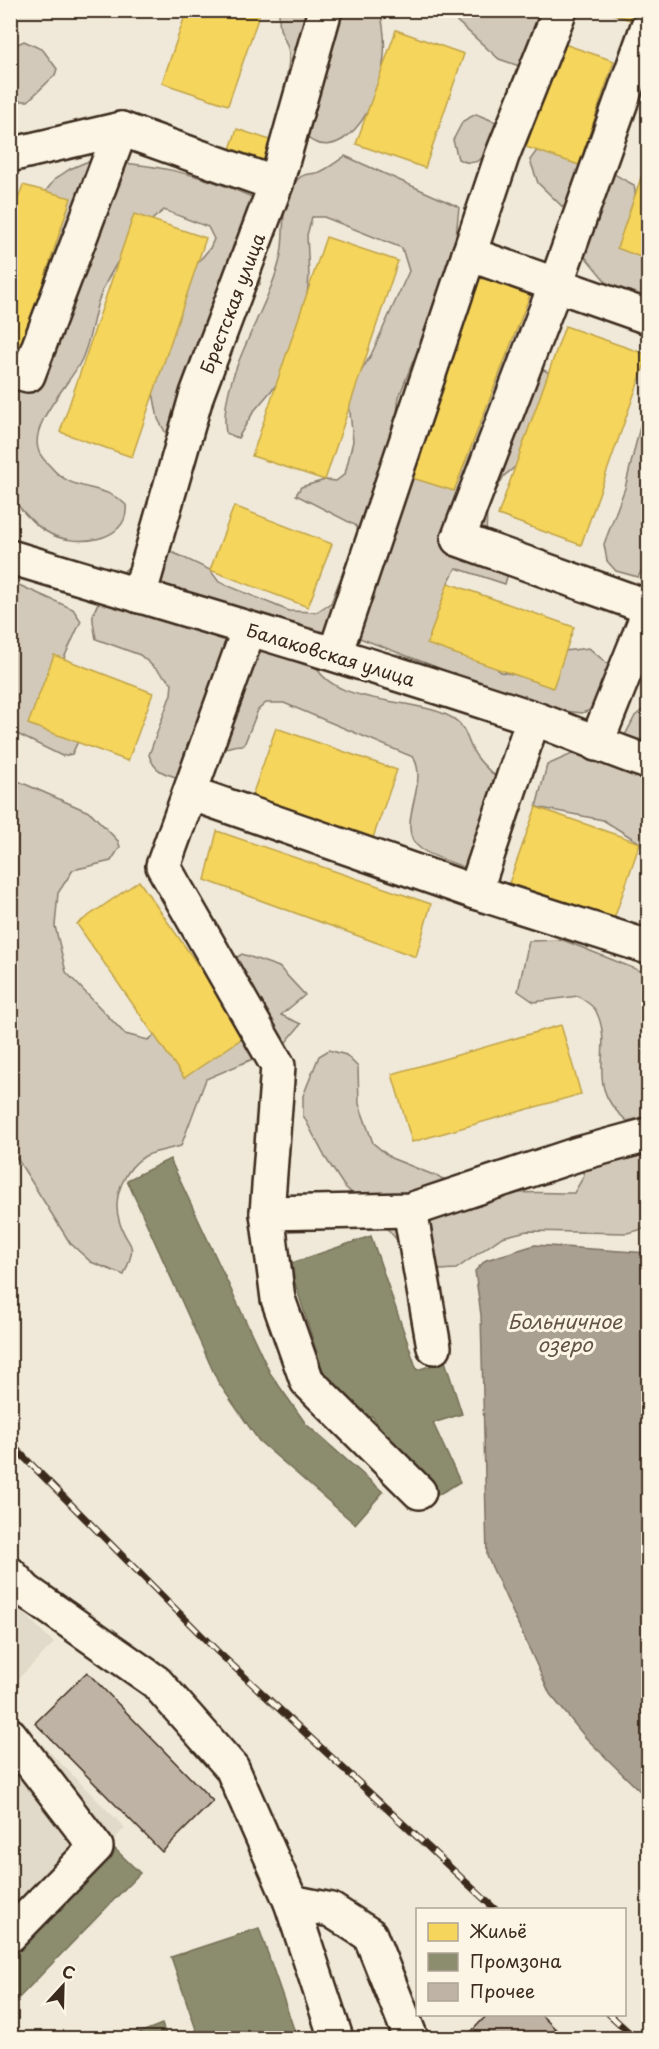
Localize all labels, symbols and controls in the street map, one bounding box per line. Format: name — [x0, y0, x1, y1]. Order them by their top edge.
street label: Брестская улица — [193, 228, 271, 377]
street label: Балаковская улица — [243, 616, 419, 693]
water label: Больничное озеро — [508, 1306, 623, 1359]
legend — [416, 1908, 626, 2016]
text: Жильё — [469, 1917, 527, 1944]
text: Промзона — [470, 1947, 562, 1974]
north arrow — [33, 1956, 93, 2016]
text: С — [59, 1958, 79, 1985]
text: Прочее — [470, 1977, 535, 2004]

